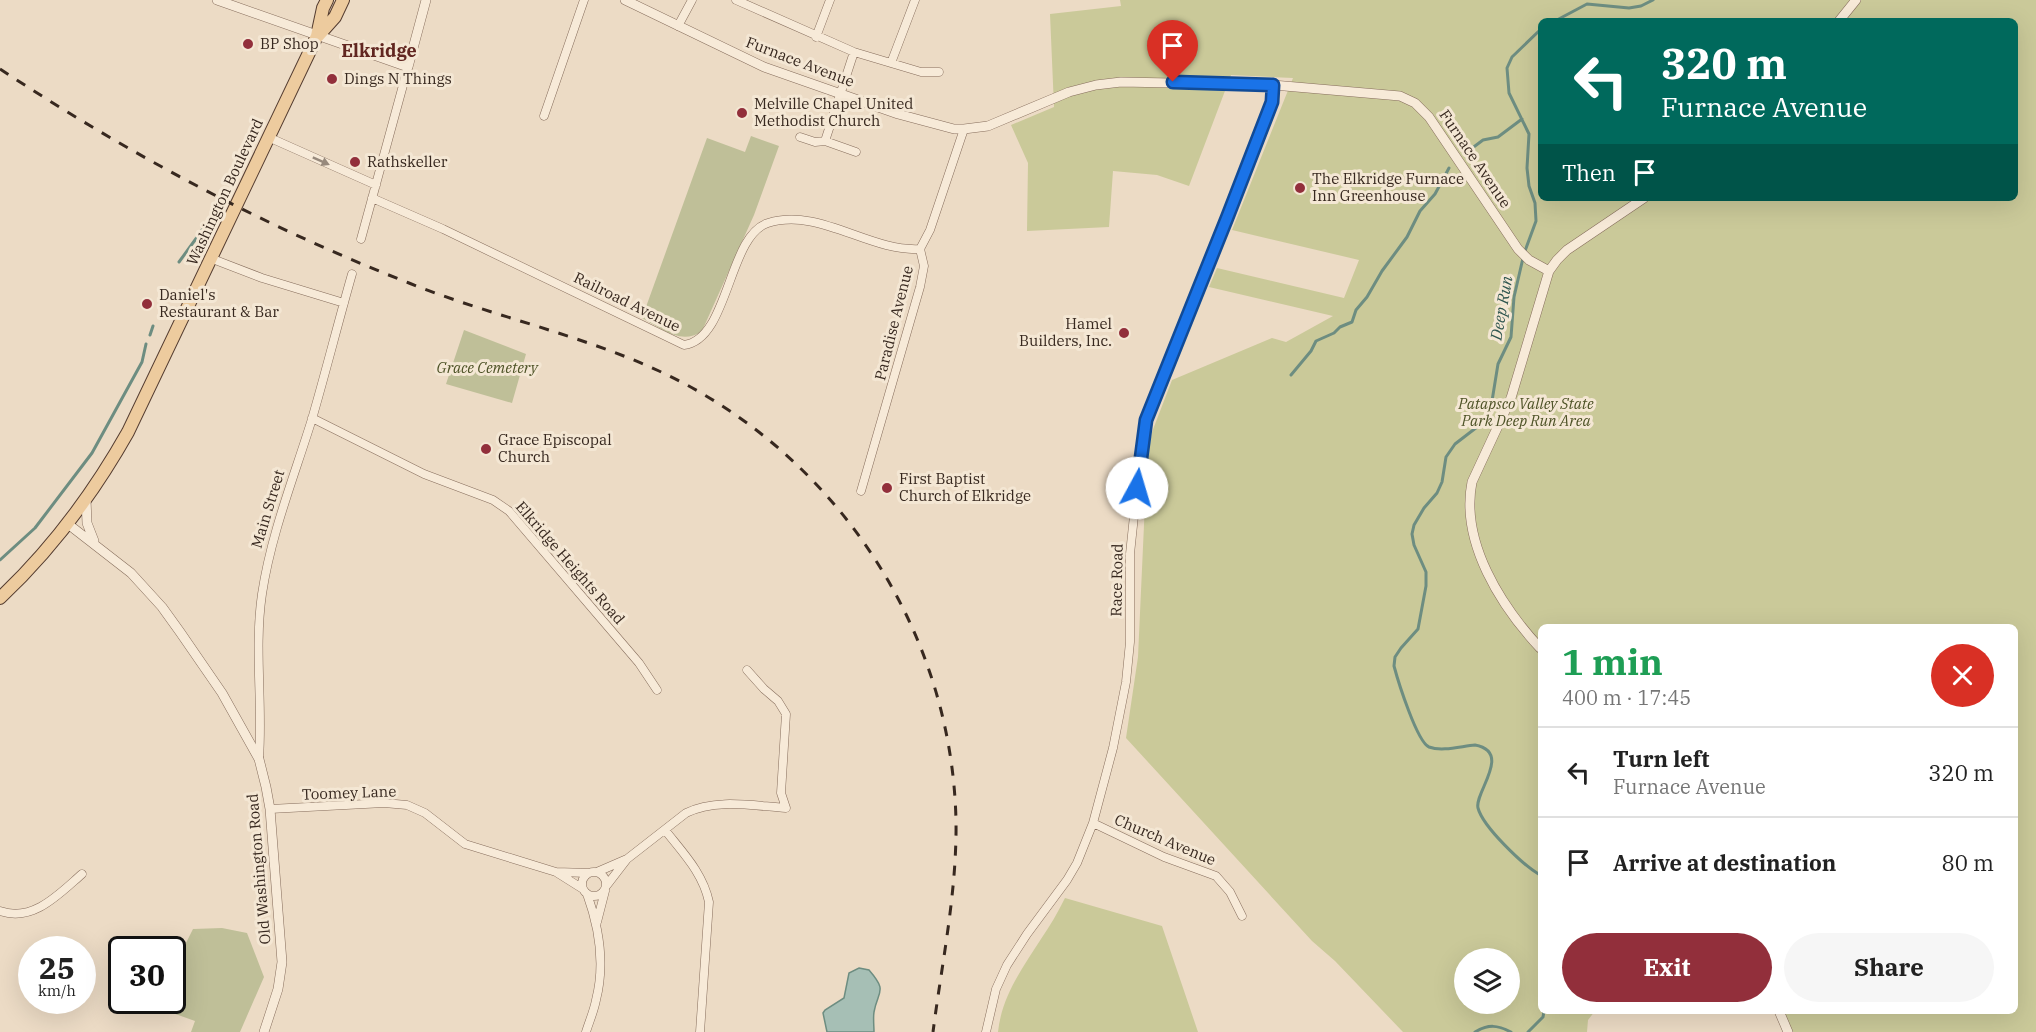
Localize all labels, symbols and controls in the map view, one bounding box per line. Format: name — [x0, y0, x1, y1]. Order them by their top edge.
pin — [1147, 20, 1198, 82]
icon: arrive — [1156, 29, 1189, 62]
street label: Furnace Avenue — [743, 32, 857, 91]
place label: BP Shop — [260, 34, 319, 53]
text: 320 m — [1661, 36, 1787, 91]
marker: BP Shop — [241, 37, 255, 51]
district label: Elkridge — [341, 39, 417, 62]
icon: left — [1562, 42, 1640, 120]
place label: Dings N Things — [344, 69, 452, 88]
marker: Dings N Things — [325, 72, 339, 86]
text: Furnace Avenue — [1661, 89, 1867, 124]
place label: Melville Chapel United Methodist Church — [754, 94, 913, 130]
marker: Melville Chapel United Methodist Church — [735, 106, 749, 120]
street label: Furnace Avenue — [1436, 106, 1515, 212]
street label: Washington Boulevard — [182, 115, 267, 268]
place label: Rathskeller — [367, 152, 448, 171]
marker: Rathskeller — [348, 155, 362, 169]
one-way arrow — [313, 156, 330, 165]
icon: arrive — [1628, 156, 1661, 189]
text: Then — [1562, 158, 1616, 187]
place label: The Elkridge Furnace Inn Greenhouse — [1312, 169, 1464, 205]
marker: The Elkridge Furnace Inn Greenhouse — [1293, 181, 1307, 195]
street label: Paradise Avenue — [870, 264, 917, 382]
street label: Railroad Avenue — [571, 268, 684, 336]
water label: Deep Run — [1485, 274, 1516, 343]
place label: Daniel's Restaurant & Bar — [159, 285, 279, 321]
marker: Daniel's Restaurant & Bar — [140, 297, 154, 311]
place label: Hamel Builders, Inc. — [1019, 314, 1112, 350]
marker: Hamel Builders, Inc. — [1117, 326, 1131, 340]
park label: Grace Cemetery — [436, 358, 539, 377]
park label: Patapsco Valley State Park Deep Run Area — [1457, 394, 1594, 430]
place label: Grace Episcopal Church — [498, 430, 612, 466]
marker: Grace Episcopal Church — [479, 442, 493, 456]
position arrow — [1105, 456, 1169, 520]
street label: Main Street — [247, 467, 288, 550]
place label: First Baptist Church of Elkridge — [899, 469, 1031, 505]
marker: First Baptist Church of Elkridge — [880, 481, 894, 495]
street label: Elkridge Heights Road — [512, 497, 629, 628]
street label: Race Road — [1106, 543, 1127, 617]
text: 1 min — [1562, 638, 1663, 685]
button: close — [1931, 644, 1994, 707]
text: 400 m · 17:45 — [1562, 684, 1691, 711]
text: Turn left — [1613, 744, 1709, 773]
icon: left — [1562, 756, 1595, 789]
text: 320 m — [1928, 758, 1994, 787]
text: Furnace Avenue — [1613, 773, 1766, 800]
street label: Toomey Lane — [301, 781, 397, 804]
street label: Old Washington Road — [242, 793, 275, 945]
street label: Church Avenue — [1112, 810, 1219, 869]
icon: arrive — [1562, 846, 1595, 879]
text: Arrive at destination — [1613, 848, 1836, 877]
text: 80 m — [1942, 848, 1994, 877]
button: Exit — [1562, 933, 1772, 1002]
button: Share — [1784, 933, 1994, 1002]
speed limit sign: 30 — [108, 936, 186, 1014]
text: 25 — [39, 948, 75, 987]
map controls — [1454, 948, 1520, 1014]
button: layers — [1454, 948, 1520, 1014]
text: km/h — [38, 981, 76, 1000]

